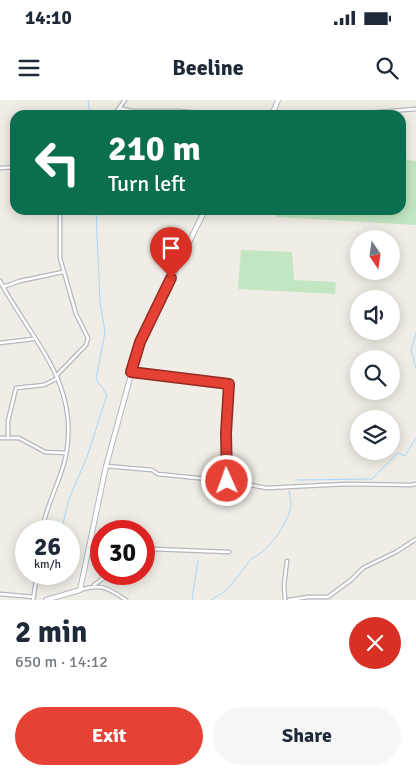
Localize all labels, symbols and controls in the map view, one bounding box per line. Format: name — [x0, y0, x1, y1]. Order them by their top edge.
text: 14:10 — [25, 6, 72, 30]
icon: menu — [15, 54, 43, 82]
text: Beeline — [172, 54, 244, 81]
icon: search — [373, 54, 401, 82]
text: 210 m — [108, 127, 201, 170]
icon: left — [25, 130, 90, 195]
text: Turn left — [108, 170, 186, 197]
pin — [150, 227, 192, 278]
north arrow — [350, 230, 400, 280]
map controls — [350, 230, 400, 460]
icon: arrive — [157, 234, 185, 262]
button: sound — [350, 290, 400, 340]
button: search — [350, 350, 400, 400]
button: layers — [350, 410, 400, 460]
position arrow — [200, 454, 252, 506]
speed limit sign: 30 — [90, 520, 155, 585]
text: 26 — [34, 531, 61, 562]
text: km/h — [34, 557, 61, 572]
text: 2 min — [15, 614, 87, 651]
button: close — [349, 617, 401, 669]
text: 650 m · 14:12 — [15, 652, 108, 672]
button: Exit — [15, 707, 203, 765]
button: Share — [213, 707, 401, 765]

